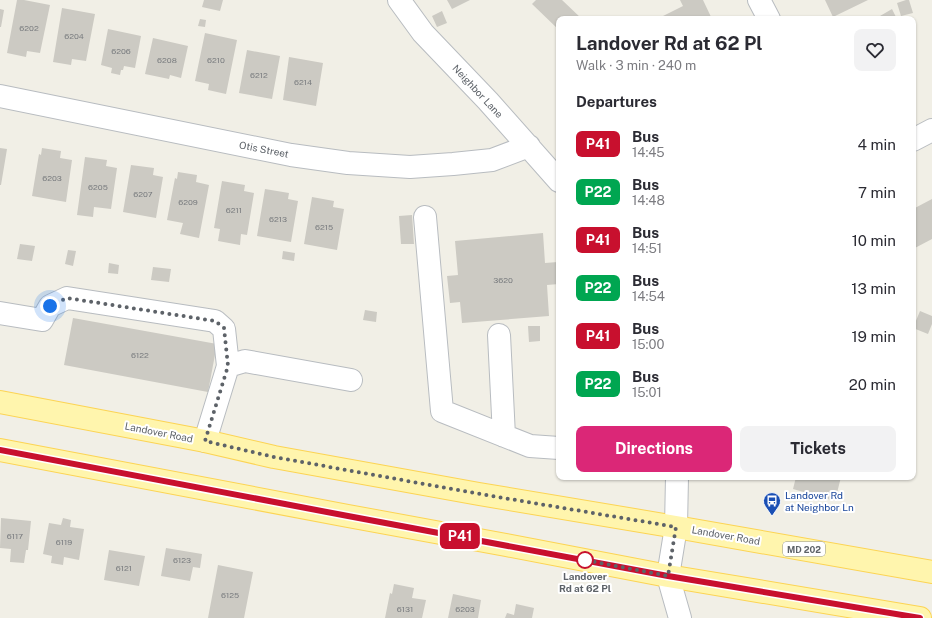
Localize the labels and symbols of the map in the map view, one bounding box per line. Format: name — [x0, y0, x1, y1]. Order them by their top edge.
house number: 6202 — [19, 23, 39, 33]
house number: 6204 — [64, 31, 84, 41]
house number: 6206 — [111, 46, 131, 56]
house number: 6208 — [157, 55, 177, 65]
house number: 6210 — [207, 55, 225, 65]
street label: Neighbor Lane — [450, 62, 506, 120]
house number: 6212 — [250, 70, 268, 80]
house number: 6214 — [294, 77, 312, 87]
street label: Otis Street — [238, 138, 290, 160]
house number: 6203 — [42, 173, 62, 183]
house number: 6205 — [88, 182, 108, 192]
house number: 6207 — [133, 189, 153, 199]
house number: 6209 — [178, 197, 198, 207]
house number: 6211 — [226, 205, 242, 215]
house number: 6213 — [269, 214, 287, 224]
house number: 6215 — [315, 222, 333, 232]
house number: 3620 — [493, 275, 513, 285]
your location — [40, 296, 60, 316]
house number: 6122 — [131, 350, 149, 360]
street label: Landover Road — [124, 420, 194, 444]
place label: Landover Rd at Neighbor Ln — [785, 489, 854, 513]
bus stop icon: Landover Rd at Neighbor Ln — [762, 491, 782, 516]
line badge: P41 — [437, 523, 483, 549]
street label: Landover Road — [691, 523, 761, 547]
house number: 6117 — [7, 531, 23, 541]
house number: 6119 — [56, 537, 72, 547]
road number: MD 202 — [783, 542, 825, 556]
marker: Landover Rd at 62 Pl — [576, 551, 594, 569]
house number: 6123 — [173, 555, 191, 565]
house number: 6121 — [116, 563, 132, 573]
place label: Landover Rd at 62 Pl — [559, 570, 611, 594]
house number: 6125 — [221, 590, 239, 600]
house number: 6131 — [397, 604, 413, 614]
house number: 6203 — [455, 604, 475, 614]

